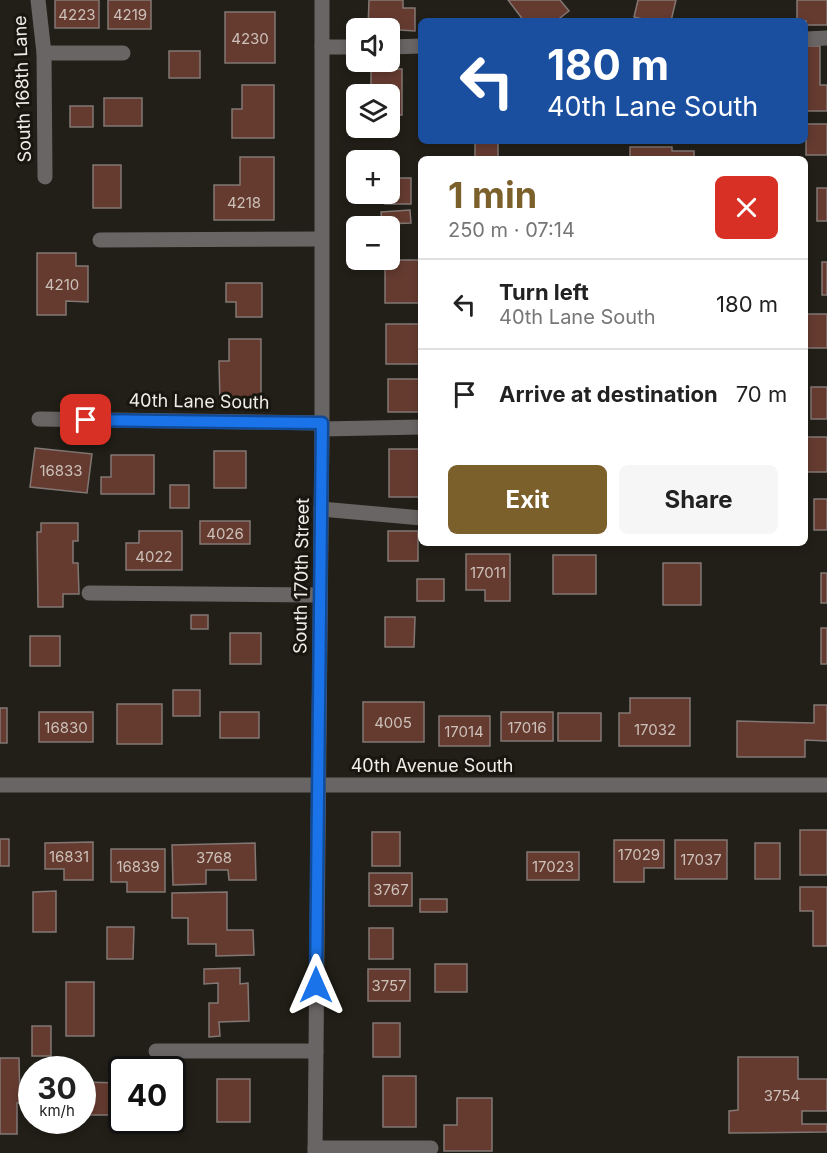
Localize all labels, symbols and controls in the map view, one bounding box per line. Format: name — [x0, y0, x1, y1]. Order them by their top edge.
house number: 4223 — [58, 5, 96, 24]
house number: 4219 — [113, 5, 147, 24]
street label: South 168th Lane — [9, 15, 35, 163]
map controls — [346, 18, 400, 270]
button: sound — [346, 18, 400, 72]
house number: 4230 — [231, 29, 269, 48]
text: 180 m — [547, 39, 669, 90]
icon: left — [448, 42, 526, 120]
button: layers — [346, 84, 400, 138]
text: 40th Lane South — [547, 90, 758, 123]
button: + — [346, 150, 400, 204]
text: 1 min — [448, 173, 537, 217]
button: close — [715, 176, 778, 239]
house number: 4218 — [227, 193, 261, 212]
button: − — [346, 216, 400, 270]
text: 250 m · 07:14 — [448, 218, 575, 242]
house number: 4210 — [45, 275, 79, 294]
text: Turn left — [499, 279, 589, 305]
icon: left — [448, 288, 481, 321]
text: 180 m — [716, 291, 778, 317]
text: 40th Lane South — [499, 305, 655, 329]
icon: arrive — [448, 378, 481, 411]
text: Arrive at destination — [499, 381, 718, 407]
text: 70 m — [736, 381, 787, 407]
street label: 40th Lane South — [128, 389, 270, 413]
pin — [60, 394, 111, 445]
icon: arrive — [69, 403, 102, 436]
house number: 16833 — [39, 461, 83, 480]
button: Exit — [448, 465, 607, 534]
button: Share — [619, 465, 778, 534]
street label: South 170th Street — [289, 498, 313, 654]
house number: 4026 — [206, 524, 244, 543]
house number: 4022 — [135, 547, 173, 566]
house number: 17011 — [470, 563, 506, 582]
house number: 4005 — [374, 713, 412, 732]
house number: 16830 — [44, 718, 88, 737]
house number: 17016 — [507, 718, 547, 737]
house number: 17032 — [634, 720, 676, 739]
house number: 17014 — [444, 722, 484, 741]
street label: 40th Avenue South — [351, 755, 513, 776]
house number: 17029 — [618, 845, 660, 864]
house number: 16831 — [49, 847, 89, 866]
house number: 3768 — [196, 848, 232, 867]
house number: 17037 — [680, 850, 722, 869]
house number: 16839 — [116, 857, 160, 876]
house number: 17023 — [532, 857, 574, 876]
house number: 3767 — [373, 880, 409, 899]
position arrow — [284, 953, 348, 1017]
house number: 3757 — [371, 976, 407, 995]
speed limit sign: 40 — [108, 1056, 186, 1134]
text: 30 — [37, 1070, 77, 1106]
house number: 3754 — [764, 1086, 800, 1105]
text: km/h — [39, 1101, 75, 1120]

